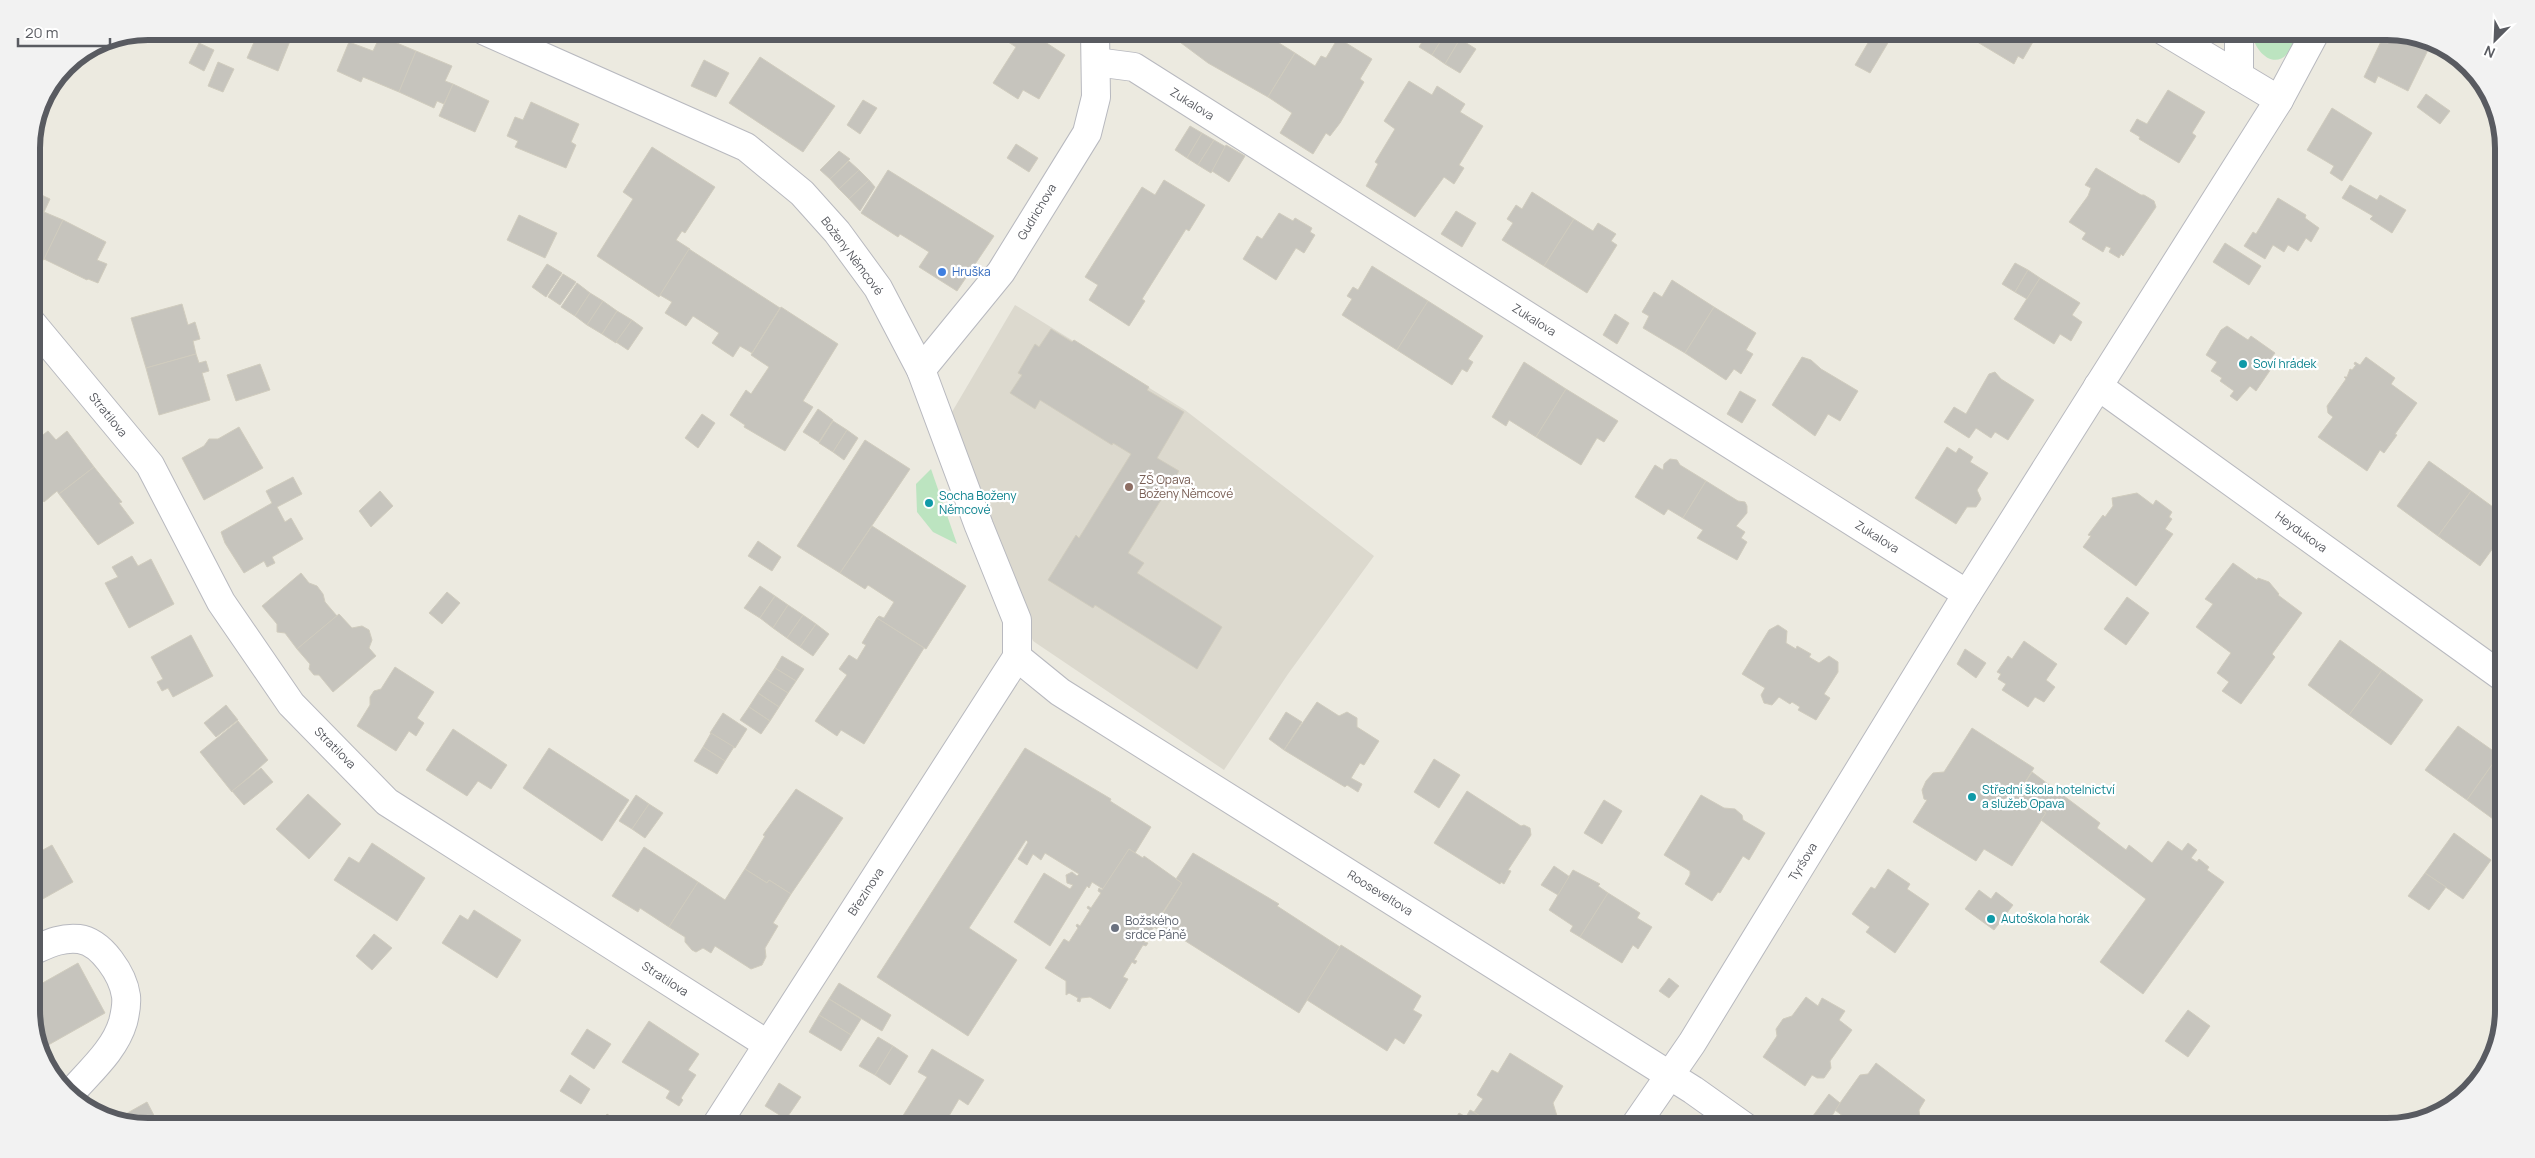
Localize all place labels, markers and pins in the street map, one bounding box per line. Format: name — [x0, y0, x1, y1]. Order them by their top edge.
place label: Hruška — [952, 263, 991, 280]
marker: Hruška — [936, 266, 948, 278]
place label: Soví hrádek — [2253, 355, 2318, 372]
marker: Soví hrádek — [2237, 358, 2249, 370]
place label: ZŠ Opava, Boženy Němcové — [1139, 471, 1233, 502]
marker: ZŠ Opava, Boženy Němcové — [1123, 481, 1135, 493]
place label: Socha Boženy Němcové — [939, 487, 1017, 518]
marker: Socha Boženy Němcové — [923, 497, 935, 509]
place label: Střední škola hotelnictví a služeb Opava — [1982, 781, 2115, 812]
marker: Střední škola hotelnictví a služeb Opava — [1966, 791, 1978, 803]
place label: Autoškola horák — [2001, 910, 2090, 927]
place label: Božského srdce Páně — [1125, 912, 1186, 943]
marker: Autoškola horák — [1985, 913, 1997, 925]
marker: Božského srdce Páně — [1109, 922, 1121, 934]

